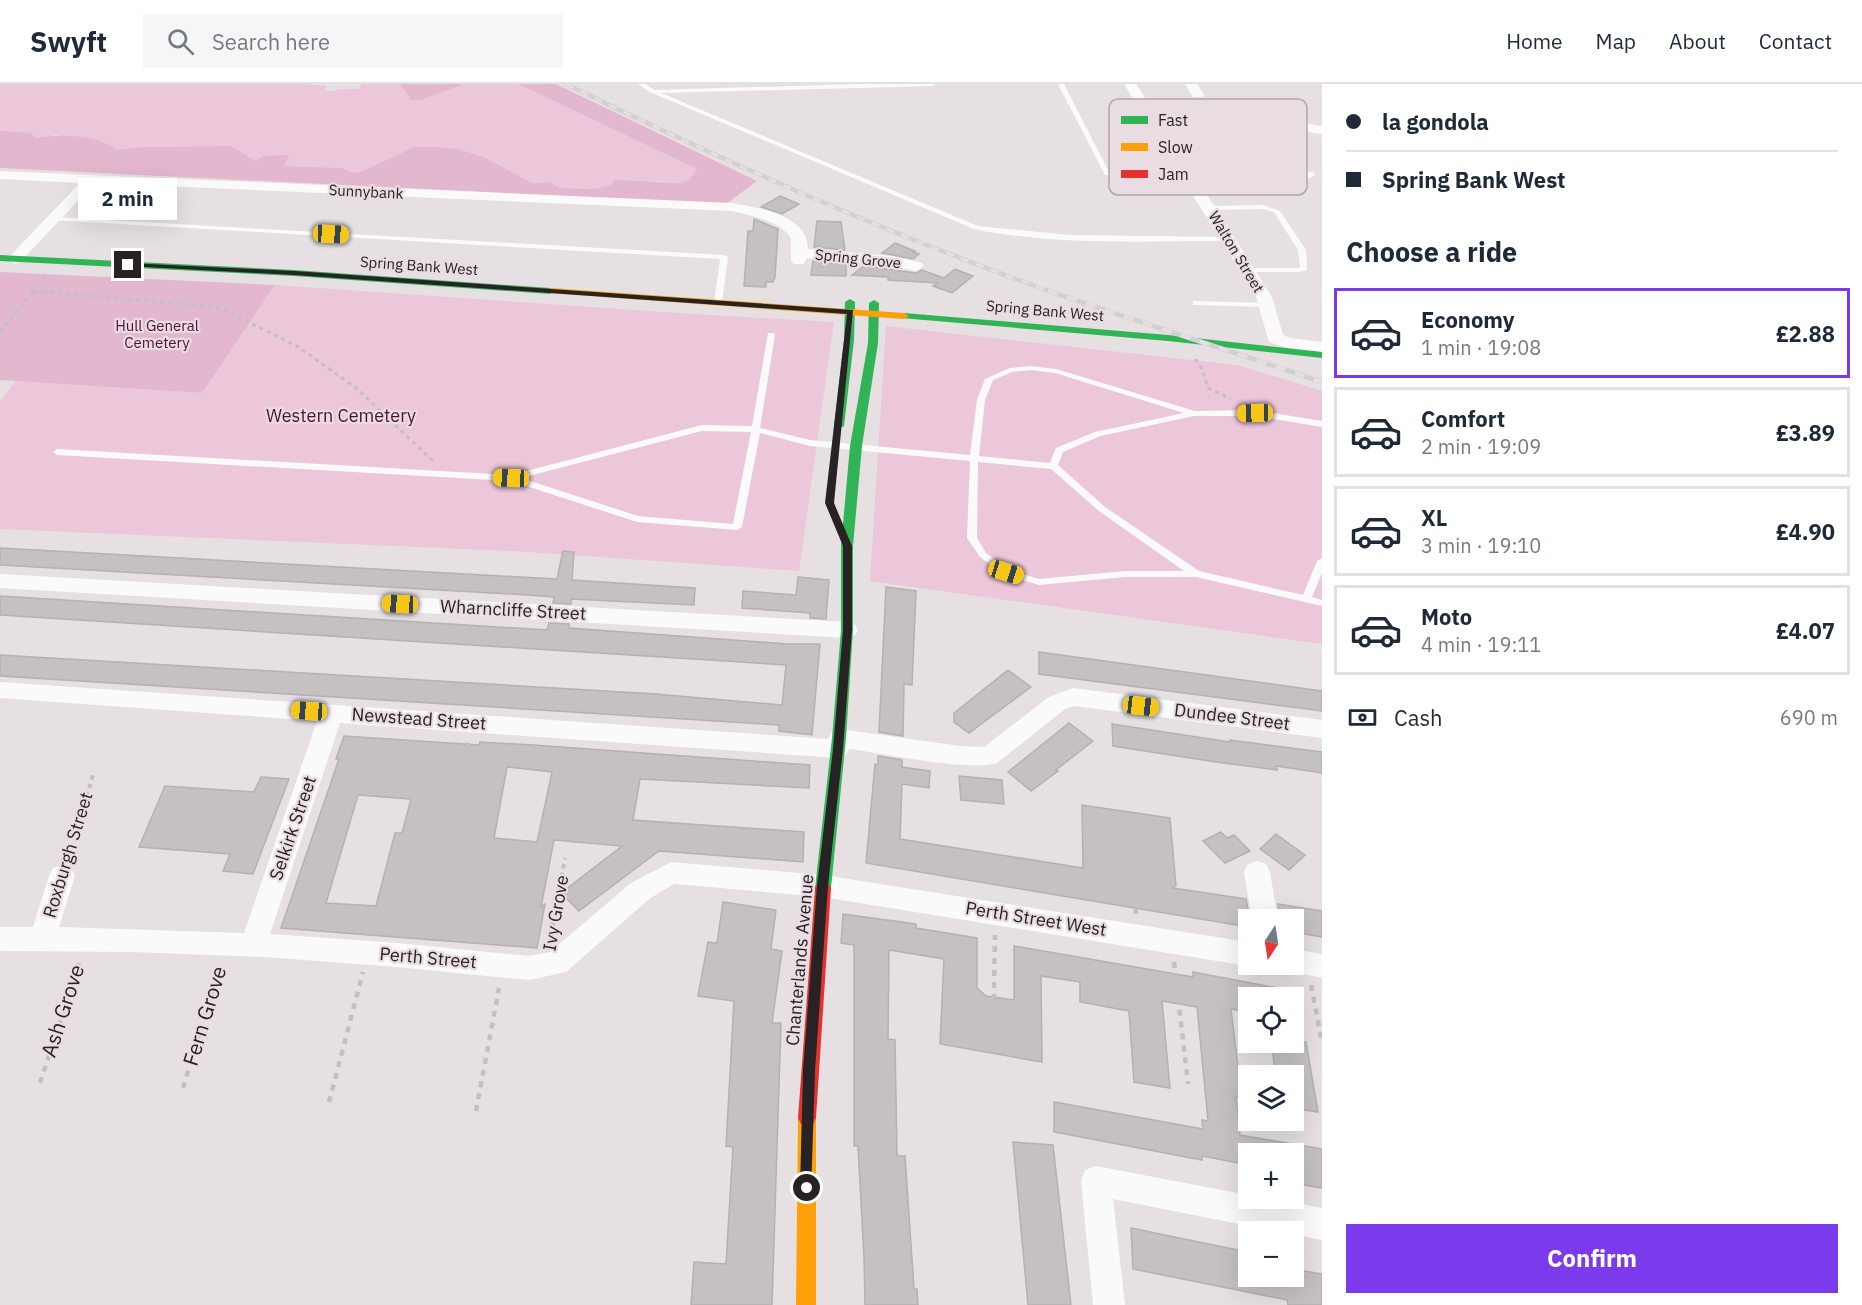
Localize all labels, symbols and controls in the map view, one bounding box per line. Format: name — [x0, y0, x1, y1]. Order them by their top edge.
search box — [143, 14, 563, 68]
text: Swyft — [30, 23, 107, 60]
icon: search — [164, 25, 197, 58]
text: Search here — [212, 27, 330, 56]
text: Home — [1506, 27, 1563, 55]
text: Map — [1596, 27, 1636, 55]
text: About — [1669, 27, 1726, 55]
text: Contact — [1759, 27, 1832, 55]
legend — [1109, 99, 1307, 195]
text: la gondola — [1382, 107, 1489, 136]
text: Fast — [1158, 110, 1188, 130]
text: Slow — [1158, 137, 1193, 157]
text: Jam — [1158, 164, 1189, 184]
text: Spring Bank West — [1382, 165, 1565, 194]
callout: 2 min — [78, 178, 178, 220]
street label: Sunnybank — [328, 180, 404, 203]
text: 2 min — [101, 185, 154, 212]
street label: Walton Street — [1205, 207, 1268, 296]
car — [313, 224, 349, 244]
text: Choose a ride — [1346, 234, 1517, 269]
street label: Spring Grove — [814, 245, 902, 272]
route end — [114, 251, 141, 278]
street label: Spring Bank West — [359, 252, 479, 279]
street label: Spring Bank West — [985, 296, 1105, 325]
text: Economy — [1421, 305, 1515, 334]
icon: car — [1349, 306, 1403, 360]
park label: Hull General Cemetery — [115, 316, 199, 352]
text: £2.88 — [1776, 319, 1835, 348]
text: 1 min · 19:08 — [1421, 334, 1541, 361]
park label: Western Cemetery — [266, 404, 416, 427]
car — [1237, 404, 1273, 422]
text: Comfort — [1421, 404, 1505, 433]
icon: car — [1349, 405, 1403, 459]
text: £3.89 — [1776, 418, 1835, 447]
text: 2 min · 19:09 — [1421, 433, 1541, 460]
car — [493, 468, 529, 488]
text: XL — [1421, 503, 1447, 532]
icon: car — [1349, 504, 1403, 558]
text: £4.90 — [1776, 517, 1835, 546]
text: 3 min · 19:10 — [1421, 532, 1541, 559]
car — [986, 558, 1026, 586]
car — [382, 594, 418, 614]
street label: Wharncliffe Street — [439, 594, 587, 625]
text: Moto — [1421, 602, 1472, 631]
icon: car — [1349, 603, 1403, 657]
text: £4.07 — [1776, 616, 1835, 645]
text: 4 min · 19:11 — [1421, 631, 1541, 658]
car — [1122, 695, 1160, 717]
street label: Dundee Street — [1173, 698, 1291, 735]
car — [290, 701, 328, 721]
icon: cash — [1346, 701, 1379, 734]
street label: Newstead Street — [351, 702, 487, 735]
text: Cash — [1394, 703, 1443, 732]
text: 690 m — [1780, 704, 1838, 731]
street label: Selkirk Street — [264, 773, 321, 883]
street label: Roxburgh Street — [37, 789, 98, 921]
street label: Ivy Grove — [538, 873, 574, 953]
street label: Chanterlands Avenue — [781, 873, 818, 1047]
street label: Perth Street West — [964, 896, 1108, 941]
north arrow — [1238, 909, 1304, 975]
map controls — [1238, 909, 1304, 1287]
street label: Perth Street — [379, 942, 478, 973]
street label: Ash Grove — [34, 961, 90, 1061]
street label: Fern Grove — [176, 962, 232, 1069]
button: locate — [1238, 987, 1304, 1053]
button: layers — [1238, 1065, 1304, 1131]
button: + — [1238, 1143, 1304, 1209]
route start — [793, 1174, 820, 1201]
button: − — [1238, 1221, 1304, 1287]
button: Confirm — [1346, 1224, 1838, 1293]

